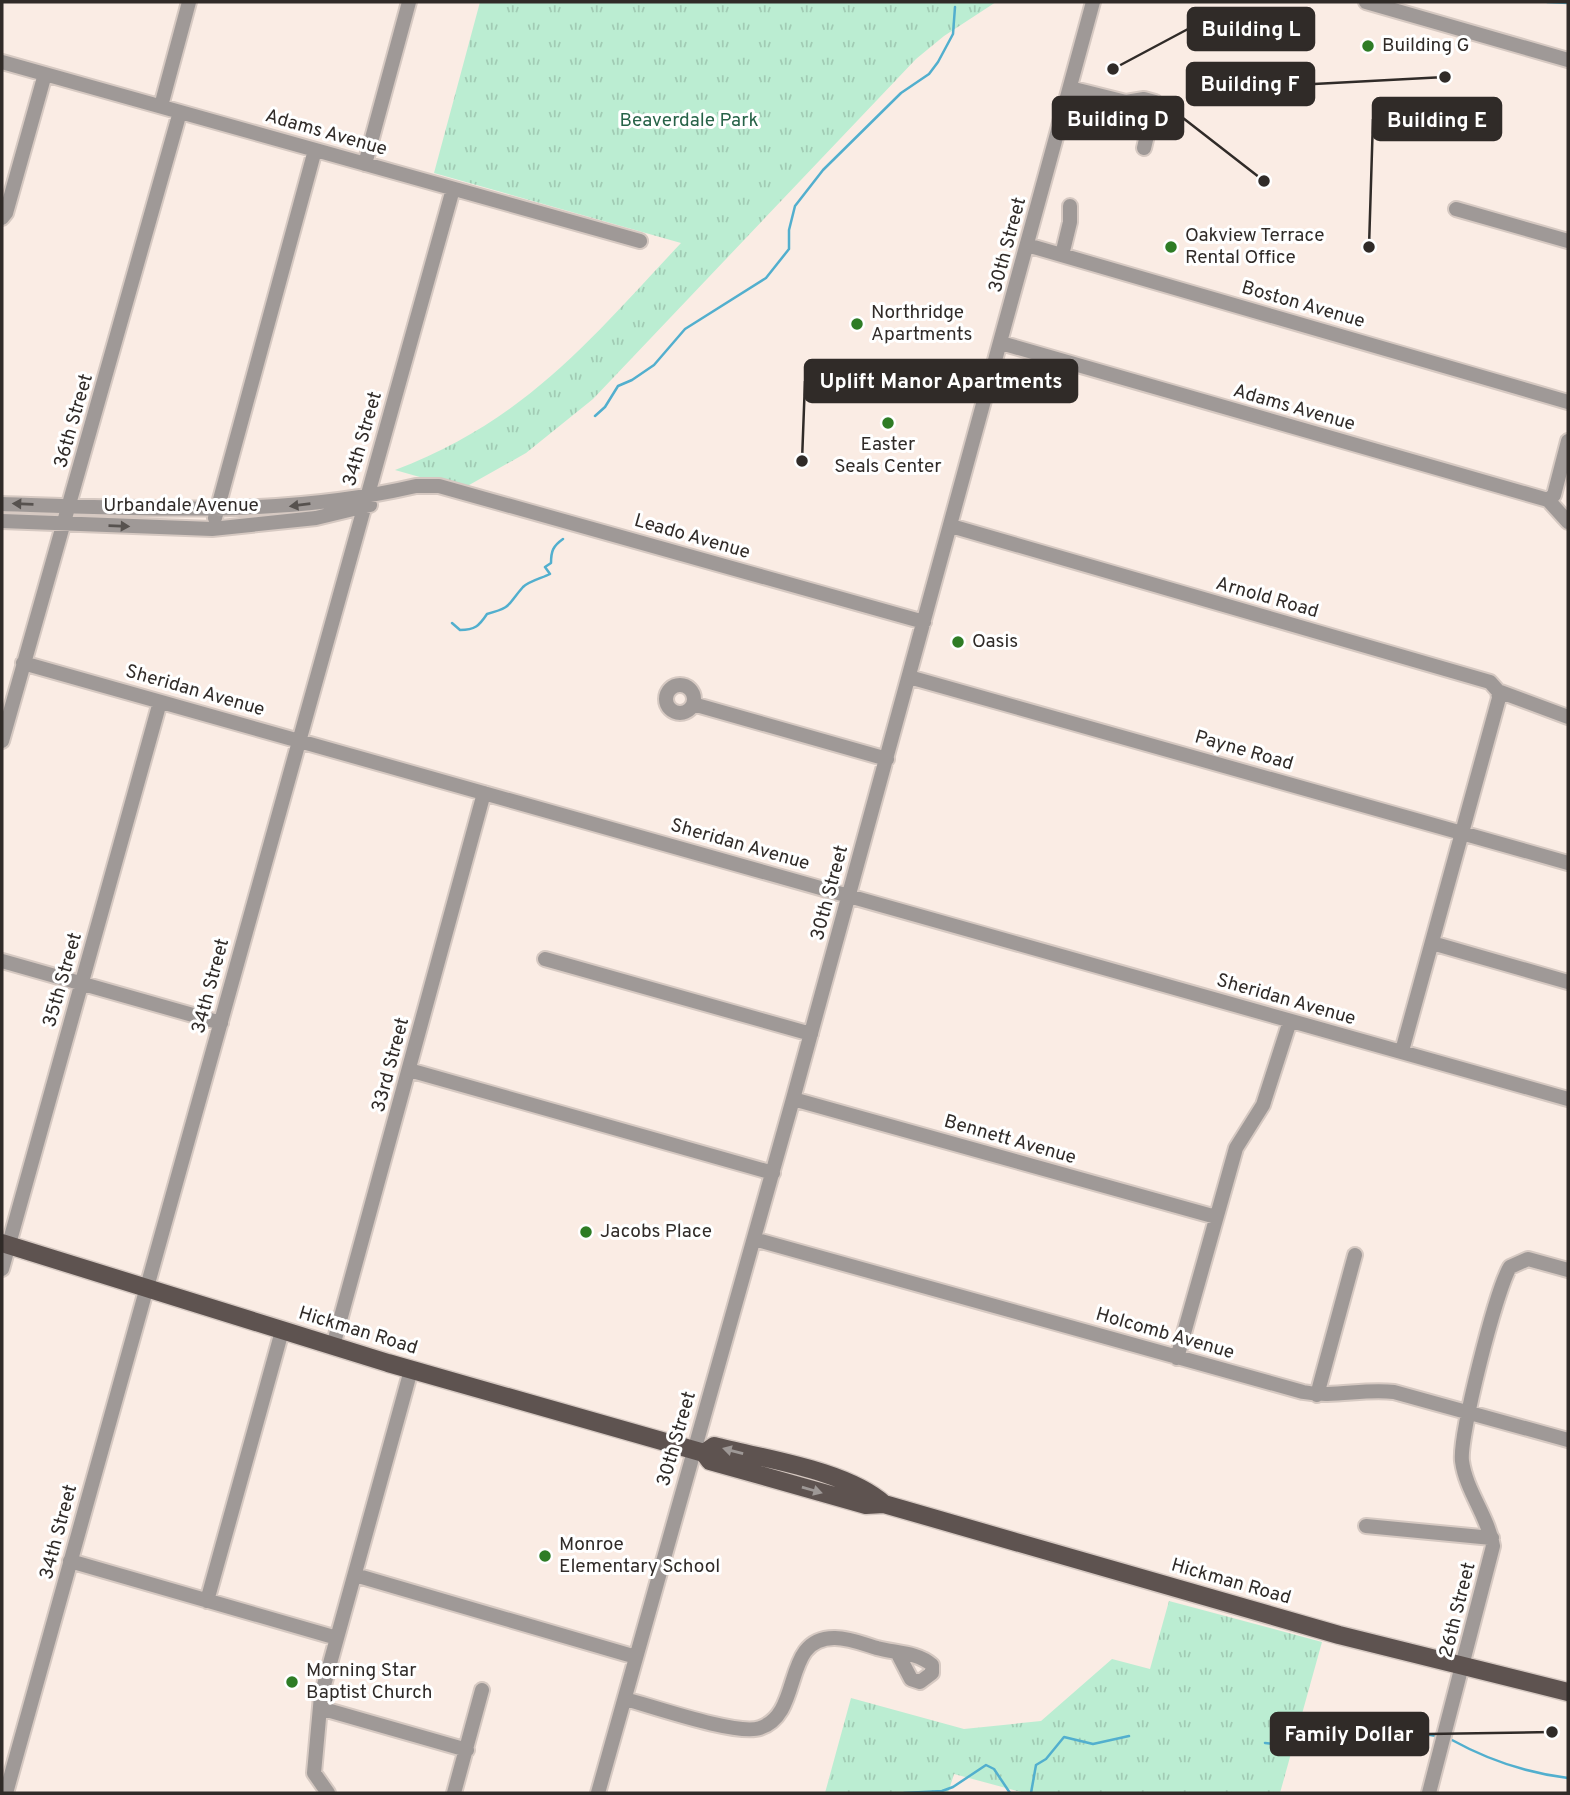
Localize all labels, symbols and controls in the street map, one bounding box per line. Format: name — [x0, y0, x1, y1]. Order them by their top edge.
callout: Building L — [1188, 8, 1314, 50]
text: Building L — [1202, 17, 1301, 44]
place label: Building G — [1382, 34, 1470, 58]
marker: Building G — [1360, 38, 1376, 54]
callout: Building F — [1187, 63, 1314, 105]
text: Building F — [1200, 72, 1300, 99]
callout: Building D — [1053, 97, 1183, 139]
callout: Building E — [1373, 98, 1501, 140]
street label: Adams Avenue — [262, 104, 390, 162]
text: Building D — [1067, 107, 1169, 134]
text: Building E — [1387, 108, 1487, 135]
park label: Beaverdale Park — [619, 109, 759, 133]
street label: 30th Street — [984, 195, 1032, 295]
place label: Oakview Terrace Rental Office — [1185, 224, 1324, 270]
marker: Oakview Terrace Rental Office — [1163, 239, 1179, 255]
street label: Boston Avenue — [1239, 276, 1367, 334]
place label: Northridge Apartments — [871, 301, 972, 347]
marker: Northridge Apartments — [849, 316, 865, 332]
callout: Uplift Manor Apartments — [805, 360, 1077, 402]
text: Uplift Manor Apartments — [819, 369, 1063, 396]
street label: 36th Street — [49, 371, 99, 471]
street label: Adams Avenue — [1230, 379, 1358, 437]
street label: 34th Street — [338, 389, 388, 489]
marker: Easter Seals Center — [880, 415, 896, 431]
place label: Easter Seals Center — [834, 433, 942, 479]
street label: Urbandale Avenue — [103, 494, 259, 518]
one-way arrow — [12, 499, 34, 510]
one-way arrow — [288, 500, 310, 511]
street label: Leado Avenue — [631, 509, 753, 565]
one-way arrow — [108, 520, 130, 531]
street label: Arnold Road — [1213, 572, 1321, 624]
place label: Oasis — [972, 630, 1018, 654]
marker: Oasis — [950, 634, 966, 650]
street label: Sheridan Avenue — [123, 660, 267, 722]
street label: Payne Road — [1192, 725, 1296, 777]
street label: Sheridan Avenue — [668, 814, 812, 876]
street label: 30th Street — [806, 843, 854, 943]
street label: 35th Street — [38, 930, 88, 1030]
street label: 34th Street — [187, 936, 235, 1036]
street label: Sheridan Avenue — [1214, 969, 1358, 1031]
street label: 33rd Street — [367, 1015, 415, 1115]
street label: Bennett Avenue — [941, 1110, 1079, 1170]
place label: Jacobs Place — [600, 1220, 712, 1244]
marker: Jacobs Place — [578, 1224, 594, 1240]
street label: Hickman Road — [295, 1301, 421, 1361]
street label: Holcomb Avenue — [1093, 1303, 1237, 1365]
street label: 30th Street — [652, 1389, 702, 1489]
one-way arrow — [722, 1445, 744, 1456]
street label: 34th Street — [35, 1482, 83, 1582]
one-way arrow — [801, 1485, 823, 1496]
place label: Monroe Elementary School — [559, 1533, 720, 1579]
marker: Monroe Elementary School — [537, 1548, 553, 1564]
street label: Hickman Road — [1168, 1553, 1294, 1611]
street label: 26th Street — [1435, 1560, 1481, 1660]
place label: Morning Star Baptist Church — [306, 1659, 432, 1705]
marker: Morning Star Baptist Church — [284, 1674, 300, 1690]
callout: Family Dollar — [1271, 1713, 1428, 1755]
text: Family Dollar — [1285, 1722, 1414, 1749]

